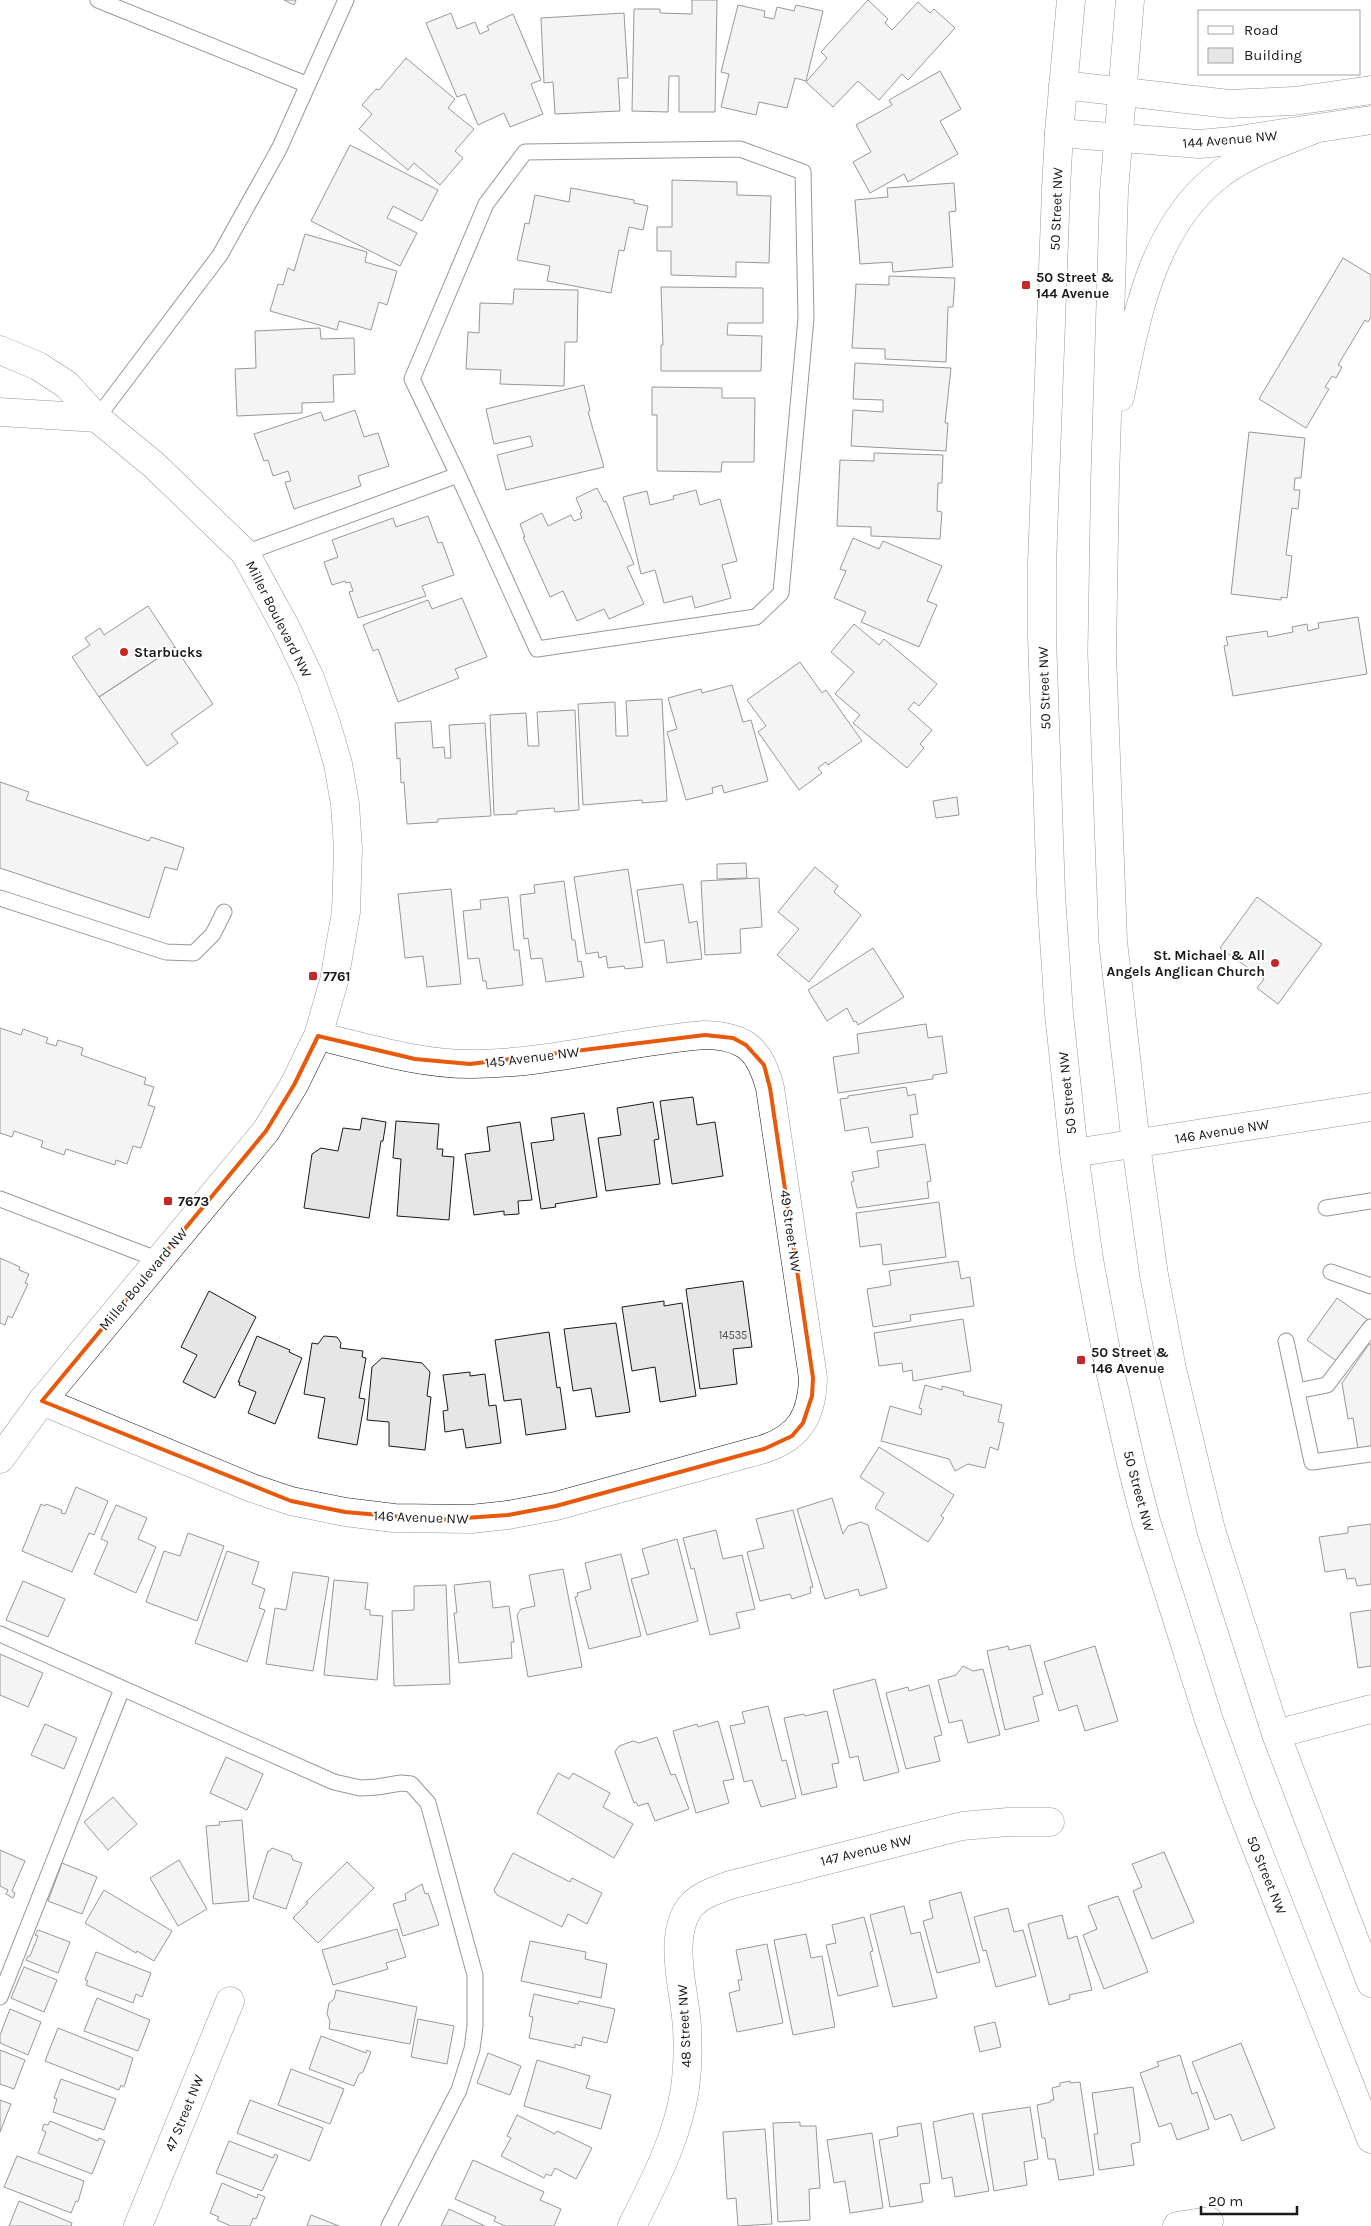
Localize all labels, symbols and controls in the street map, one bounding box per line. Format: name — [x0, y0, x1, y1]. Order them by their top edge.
legend — [1198, 10, 1361, 75]
text: Road — [1244, 21, 1279, 39]
text: Building — [1244, 46, 1302, 64]
street label: 144 Avenue NW — [1182, 127, 1279, 152]
street label: 50 Street NW — [1047, 167, 1066, 251]
place label: 50 Street & 144 Avenue — [1036, 269, 1114, 302]
marker: 50 Street & 144 Avenue — [1020, 279, 1032, 291]
street label: Miller Boulevard NW — [242, 558, 316, 681]
place label: Starbucks — [134, 644, 203, 661]
marker: Starbucks — [118, 646, 130, 658]
street label: 50 Street NW — [1035, 646, 1054, 730]
place label: St. Michael & All Angels Anglican Church — [1106, 947, 1265, 980]
marker: St. Michael & All Angels Anglican Church — [1269, 957, 1281, 969]
place label: 7761 — [323, 968, 350, 985]
marker: 7761 — [307, 970, 319, 982]
street label: 145 Avenue NW — [484, 1043, 581, 1072]
street label: 50 Street NW — [1055, 1050, 1080, 1135]
street label: 146 Avenue NW — [1174, 1116, 1271, 1147]
street label: 49 Street NW — [776, 1189, 805, 1274]
place label: 7673 — [178, 1193, 209, 1210]
marker: 7673 — [162, 1195, 174, 1207]
street label: Miller Boulevard NW — [95, 1224, 192, 1334]
house number: 14535 — [719, 1329, 747, 1342]
place label: 50 Street & 146 Avenue — [1091, 1344, 1169, 1377]
marker: 50 Street & 146 Avenue — [1075, 1354, 1087, 1366]
street label: 50 Street NW — [1120, 1449, 1158, 1534]
street label: 146 Avenue NW — [373, 1507, 469, 1528]
street label: 147 Avenue NW — [819, 1831, 914, 1870]
street label: 50 Street NW — [1243, 1833, 1290, 1917]
street label: 48 Street NW — [674, 1983, 695, 2068]
street label: 47 Street NW — [161, 2072, 208, 2154]
scale bar — [1201, 2184, 1297, 2216]
text: 20 m — [1208, 2192, 1243, 2210]

